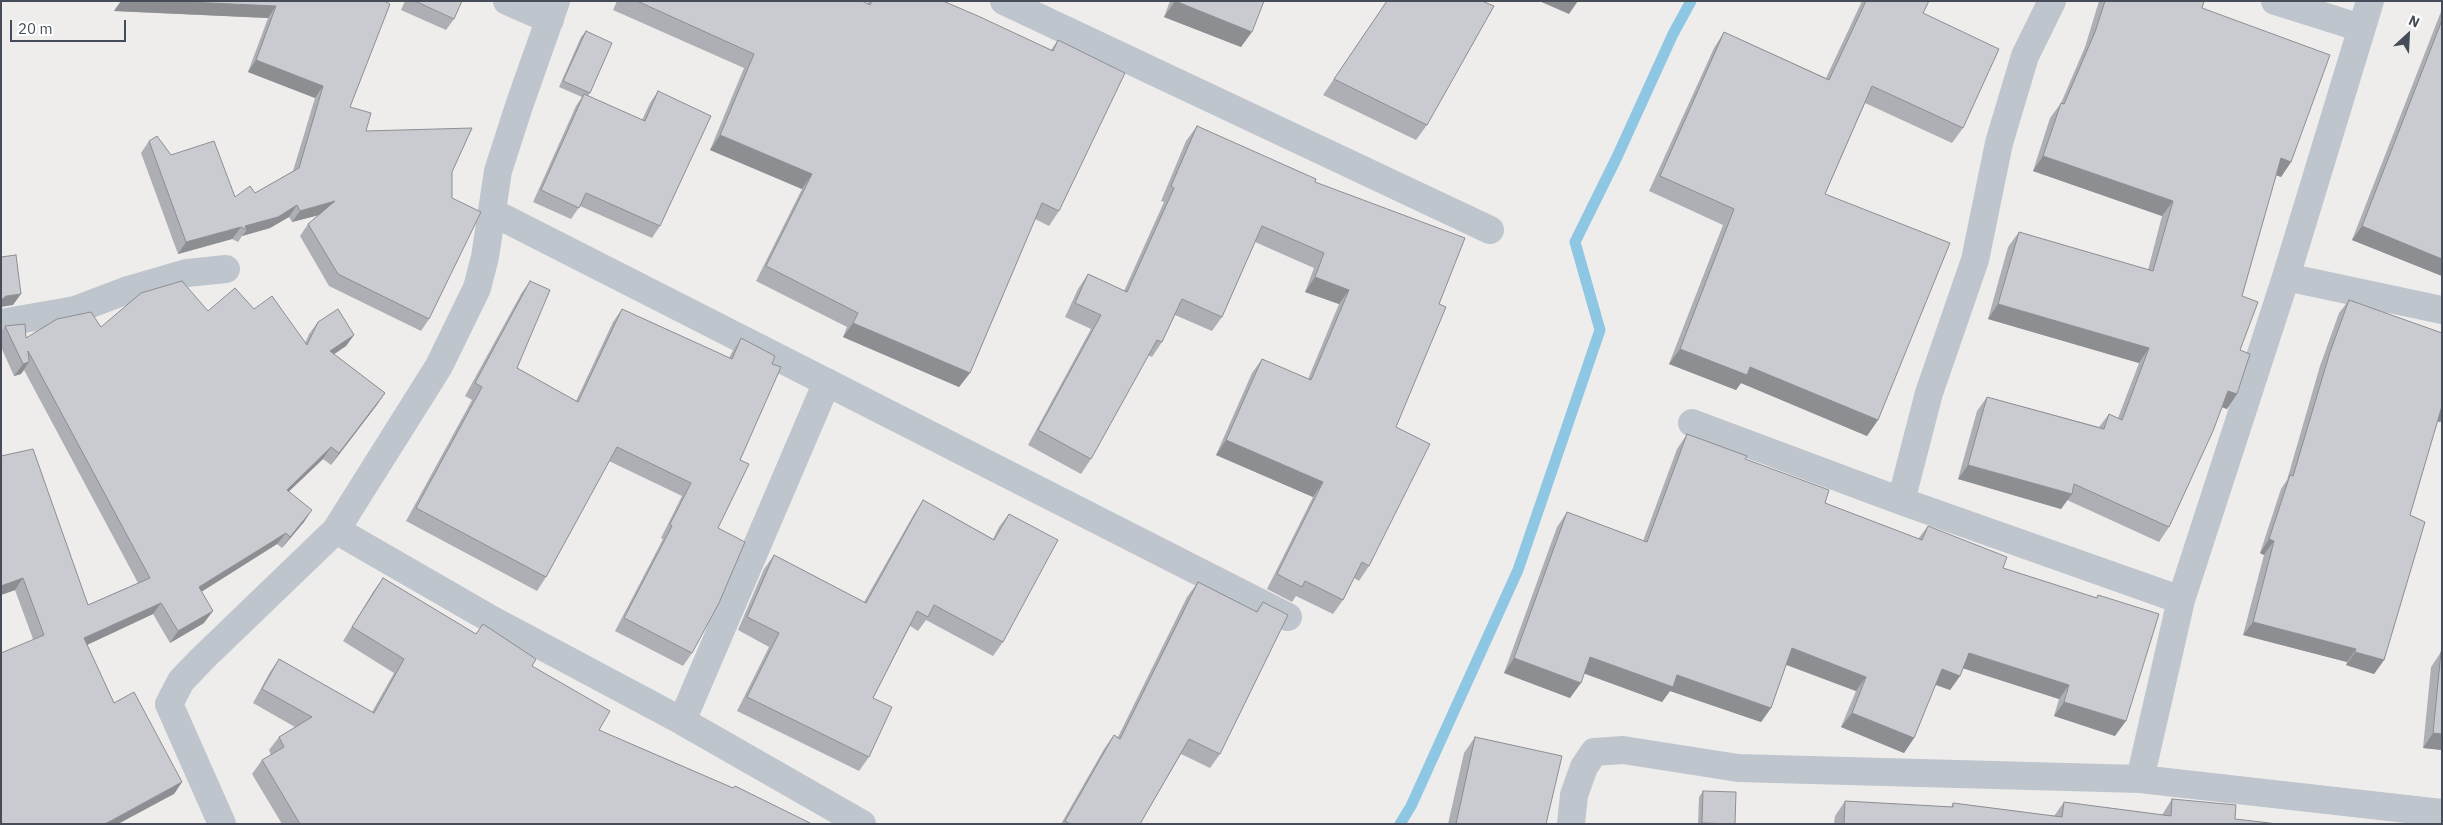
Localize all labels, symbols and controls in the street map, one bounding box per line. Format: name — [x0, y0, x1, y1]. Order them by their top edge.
scale bar — [12, 10, 129, 42]
north arrow — [2383, 10, 2433, 60]
text: N — [2406, 11, 2423, 32]
text: 20 m — [18, 19, 53, 38]

